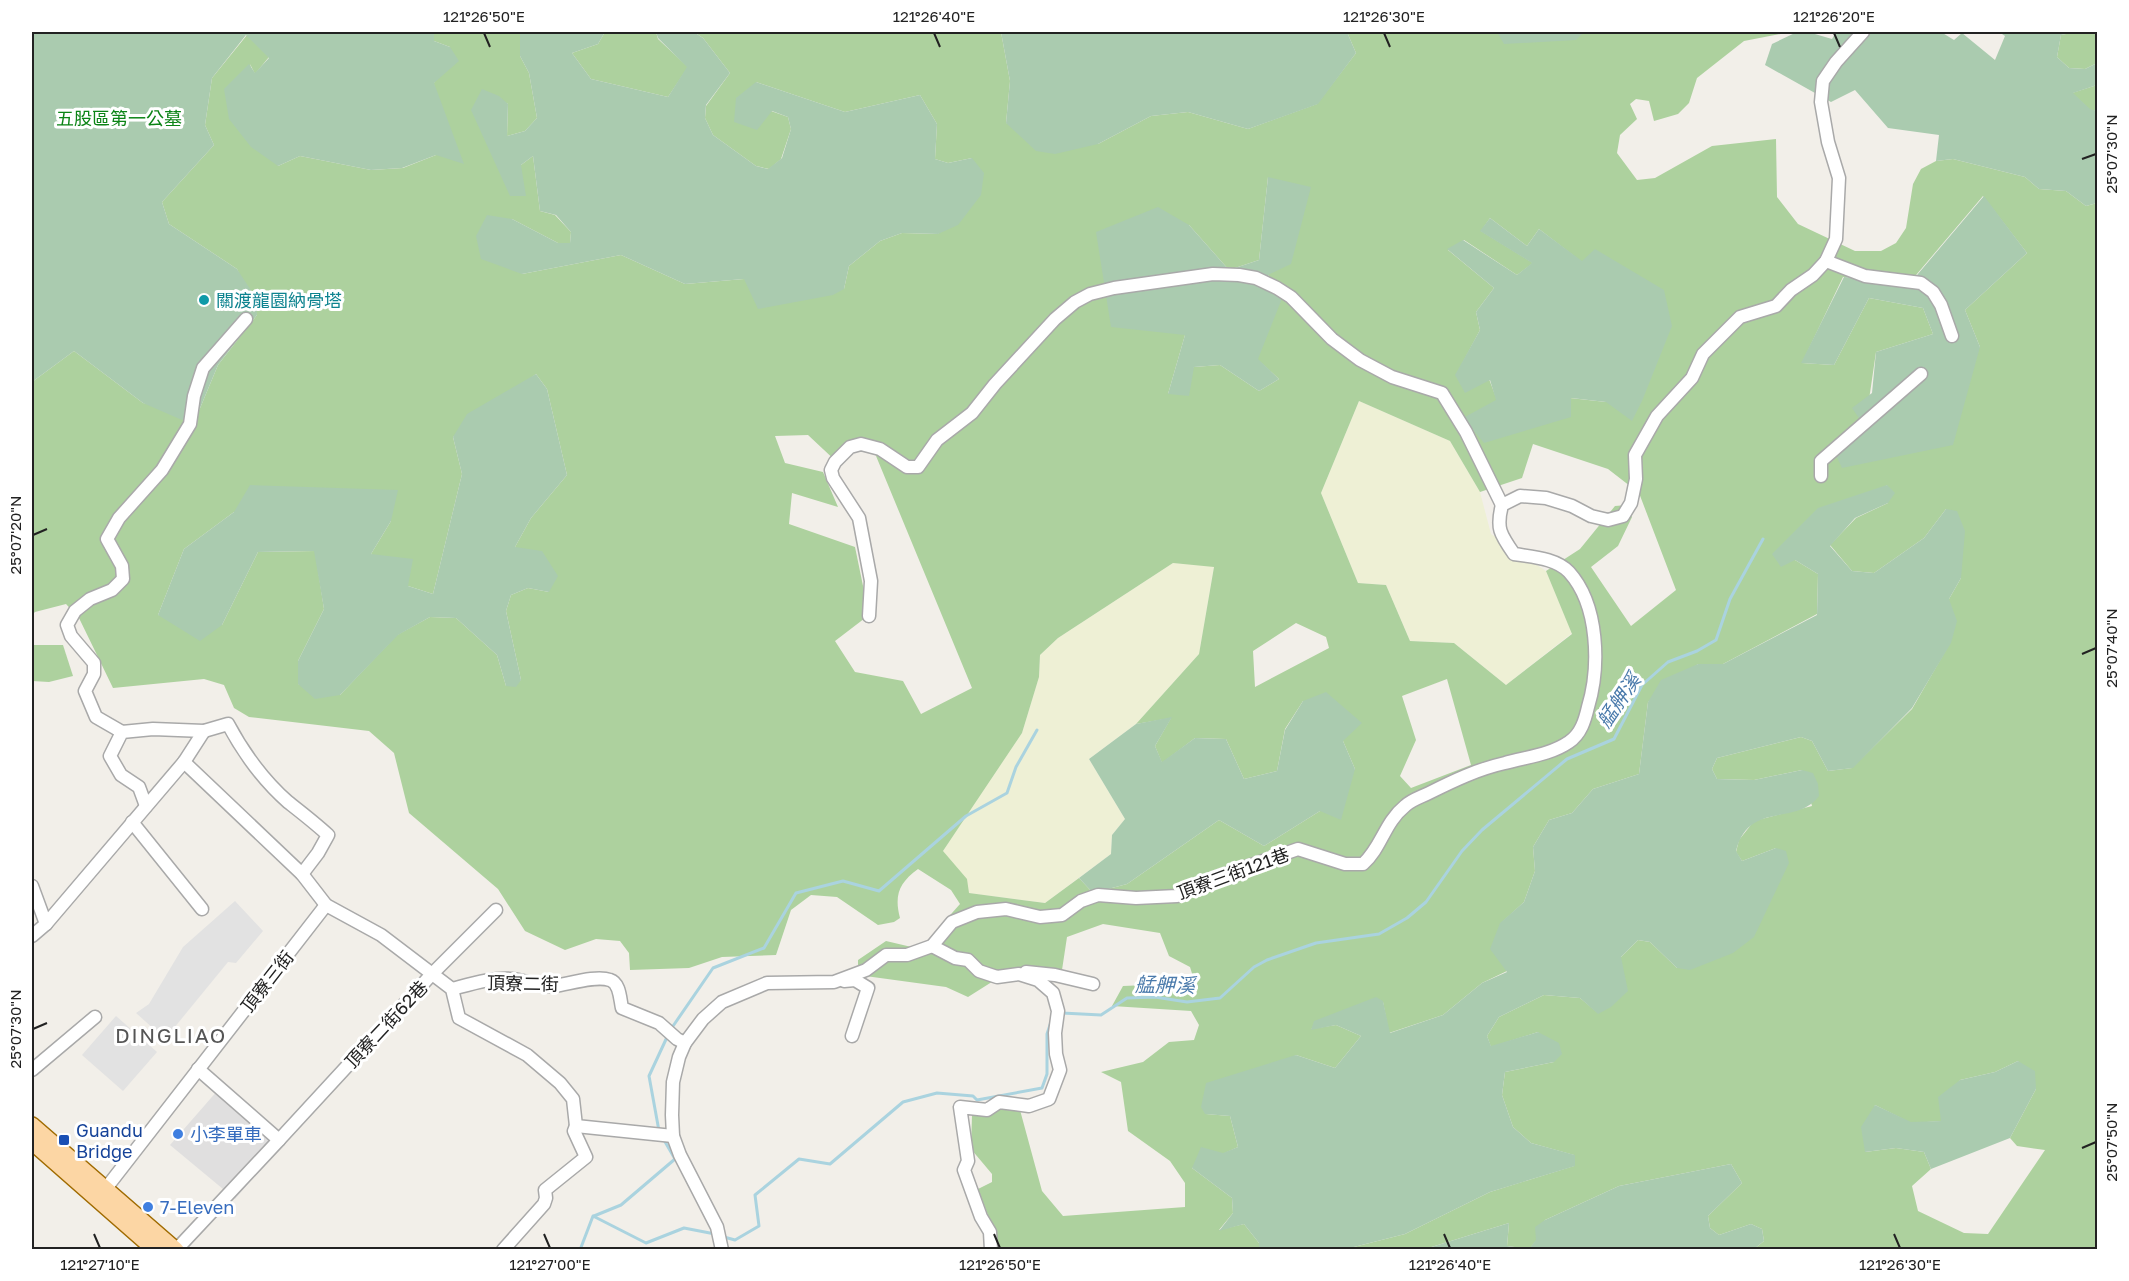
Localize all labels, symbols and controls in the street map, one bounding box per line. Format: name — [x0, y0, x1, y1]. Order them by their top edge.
text: 121°26'50"E — [443, 7, 525, 25]
text: 121°26'40"E — [893, 7, 975, 25]
text: 121°26'30"E — [1343, 7, 1425, 25]
text: 121°26'20"E — [1793, 7, 1875, 25]
park label: 五股區第一公墓 — [56, 107, 182, 129]
text: 25°07'30"N — [2102, 114, 2120, 194]
place label: 關渡龍園納骨塔 — [216, 289, 342, 311]
marker: 關渡龍園納骨塔 — [197, 293, 211, 307]
text: 25°07'20"N — [6, 495, 24, 575]
text: 25°07'40"N — [2102, 608, 2120, 688]
water label: 艋舺溪 — [1591, 666, 1646, 732]
street label: 頂寮三街121巷 — [1174, 843, 1292, 903]
street label: 頂寮三街 — [236, 946, 298, 1016]
street label: 頂寮二街 — [487, 971, 559, 995]
water label: 艋舺溪 — [1135, 971, 1198, 997]
street label: 頂寮二街62巷 — [340, 976, 432, 1072]
text: 25°07'30"N — [6, 989, 24, 1069]
district label: DINGLIAO — [115, 1022, 227, 1048]
text: 25°07'50"N — [2102, 1102, 2120, 1182]
place label: Guandu Bridge — [76, 1119, 143, 1162]
place label: 小李單車 — [190, 1123, 262, 1145]
marker: 小李單車 — [171, 1127, 185, 1141]
marker: Guandu Bridge — [57, 1133, 71, 1147]
place label: 7-Eleven — [160, 1196, 234, 1218]
marker: 7-Eleven — [141, 1200, 155, 1214]
text: 121°27'10"E — [60, 1255, 140, 1273]
text: 121°27'00"E — [509, 1255, 591, 1273]
text: 121°26'50"E — [959, 1255, 1041, 1273]
text: 121°26'40"E — [1409, 1255, 1491, 1273]
text: 121°26'30"E — [1859, 1255, 1941, 1273]

